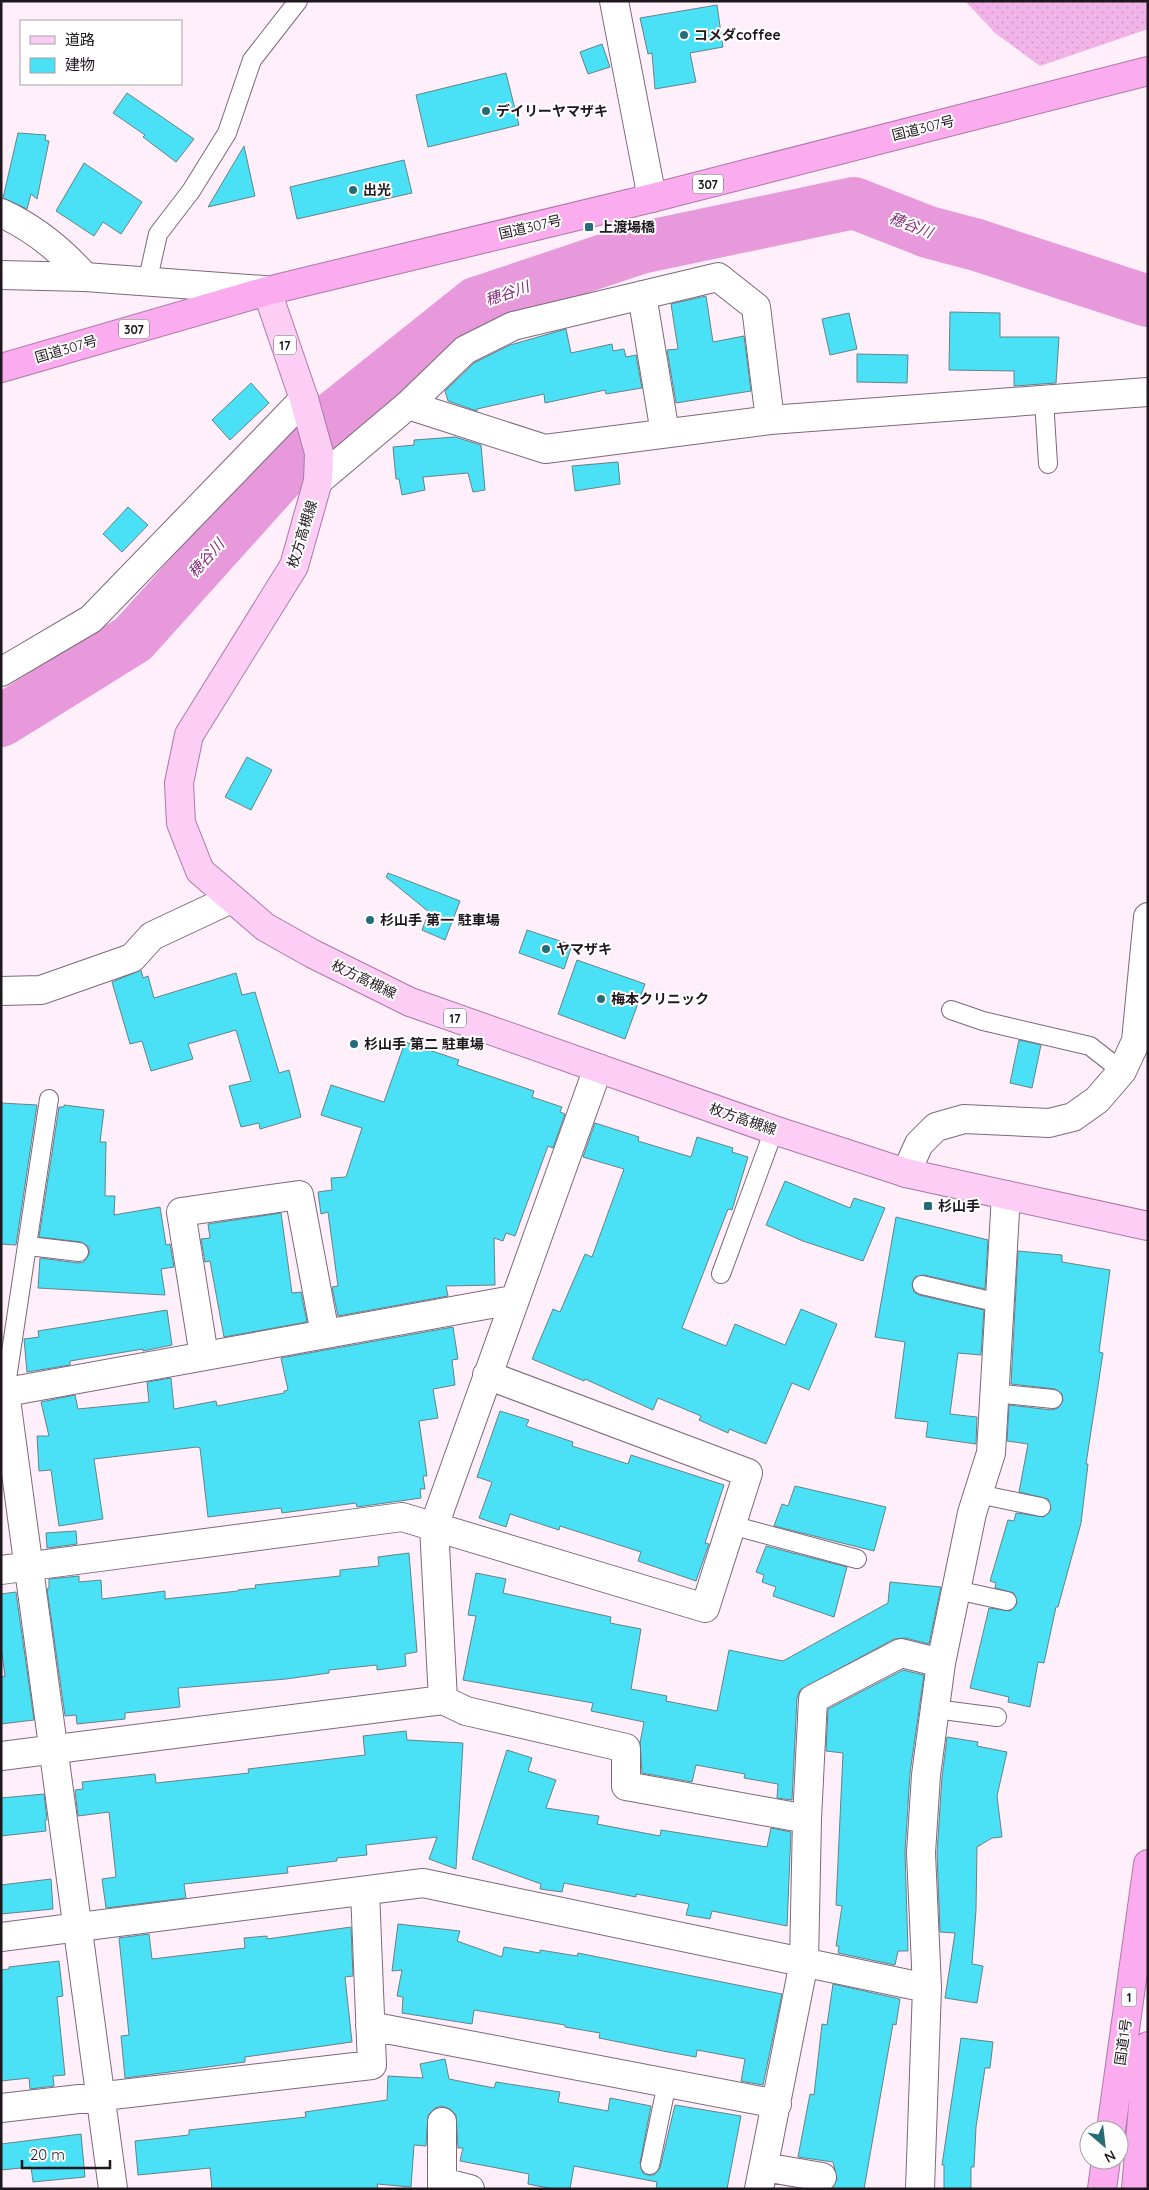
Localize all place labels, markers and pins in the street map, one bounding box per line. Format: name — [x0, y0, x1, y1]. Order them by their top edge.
place label: コメダcoffee — [694, 26, 781, 44]
marker: コメダcoffee — [678, 29, 690, 41]
place label: デイリーヤマザキ — [496, 102, 608, 120]
marker: デイリーヤマザキ — [480, 105, 492, 117]
place label: 出光 — [363, 181, 391, 199]
marker: 出光 — [347, 184, 359, 196]
place label: 上渡場橋 — [599, 218, 655, 236]
marker: 上渡場橋 — [583, 221, 595, 233]
place label: 杉山手 第一 駐車場 — [380, 911, 500, 929]
marker: 杉山手 第一 駐車場 — [364, 914, 376, 926]
place label: ヤマザキ — [556, 940, 612, 958]
marker: ヤマザキ — [540, 943, 552, 955]
place label: 梅本クリニック — [611, 990, 709, 1008]
marker: 梅本クリニック — [595, 993, 607, 1005]
place label: 杉山手 第二 駐車場 — [364, 1035, 484, 1053]
marker: 杉山手 第二 駐車場 — [348, 1038, 360, 1050]
place label: 杉山手 — [938, 1197, 980, 1215]
marker: 杉山手 — [922, 1200, 934, 1212]

